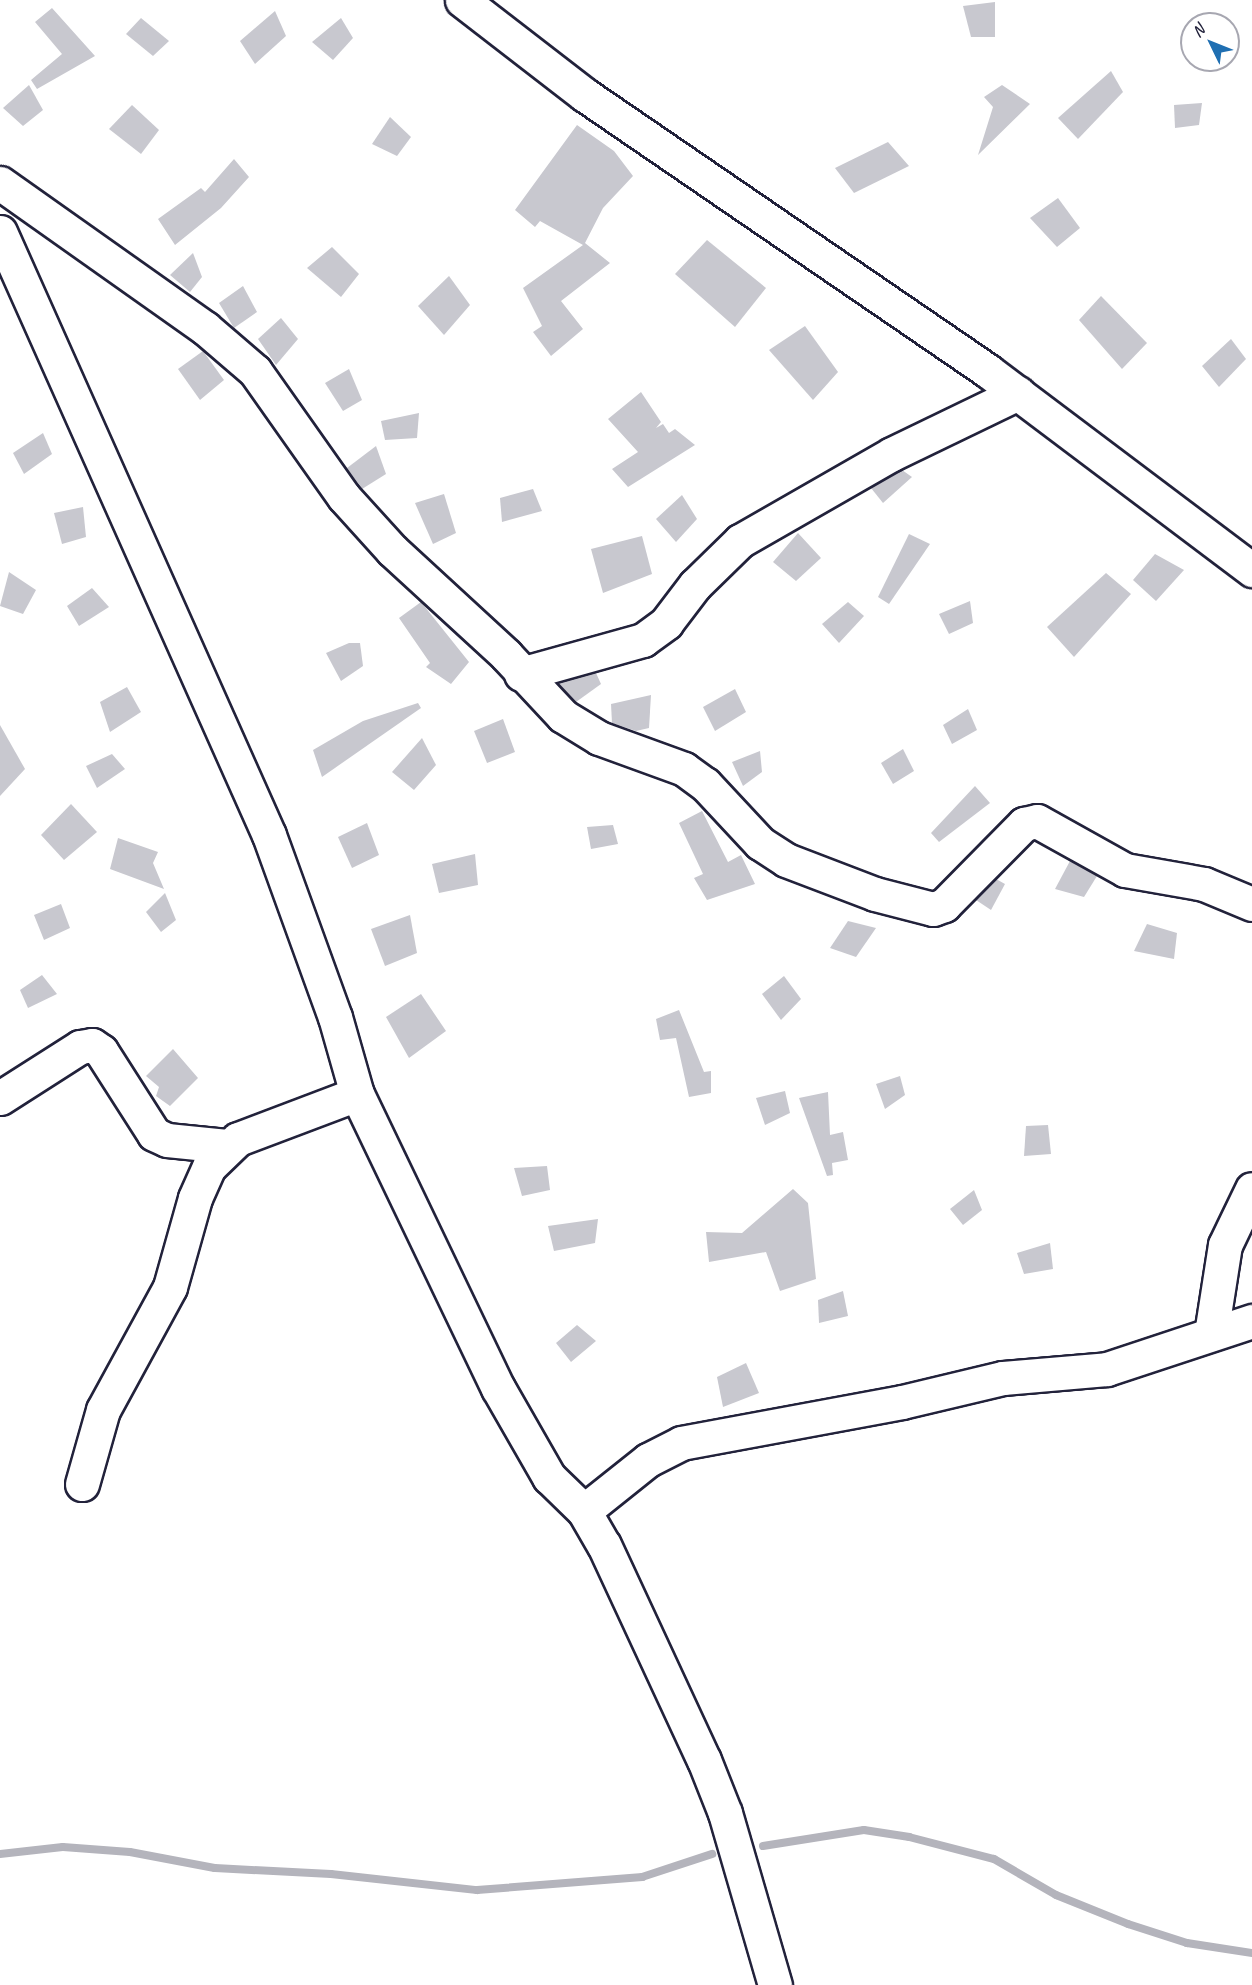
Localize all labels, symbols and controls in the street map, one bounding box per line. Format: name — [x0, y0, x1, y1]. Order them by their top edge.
north arrow — [1180, 12, 1240, 72]
text: N — [1188, 21, 1209, 42]

